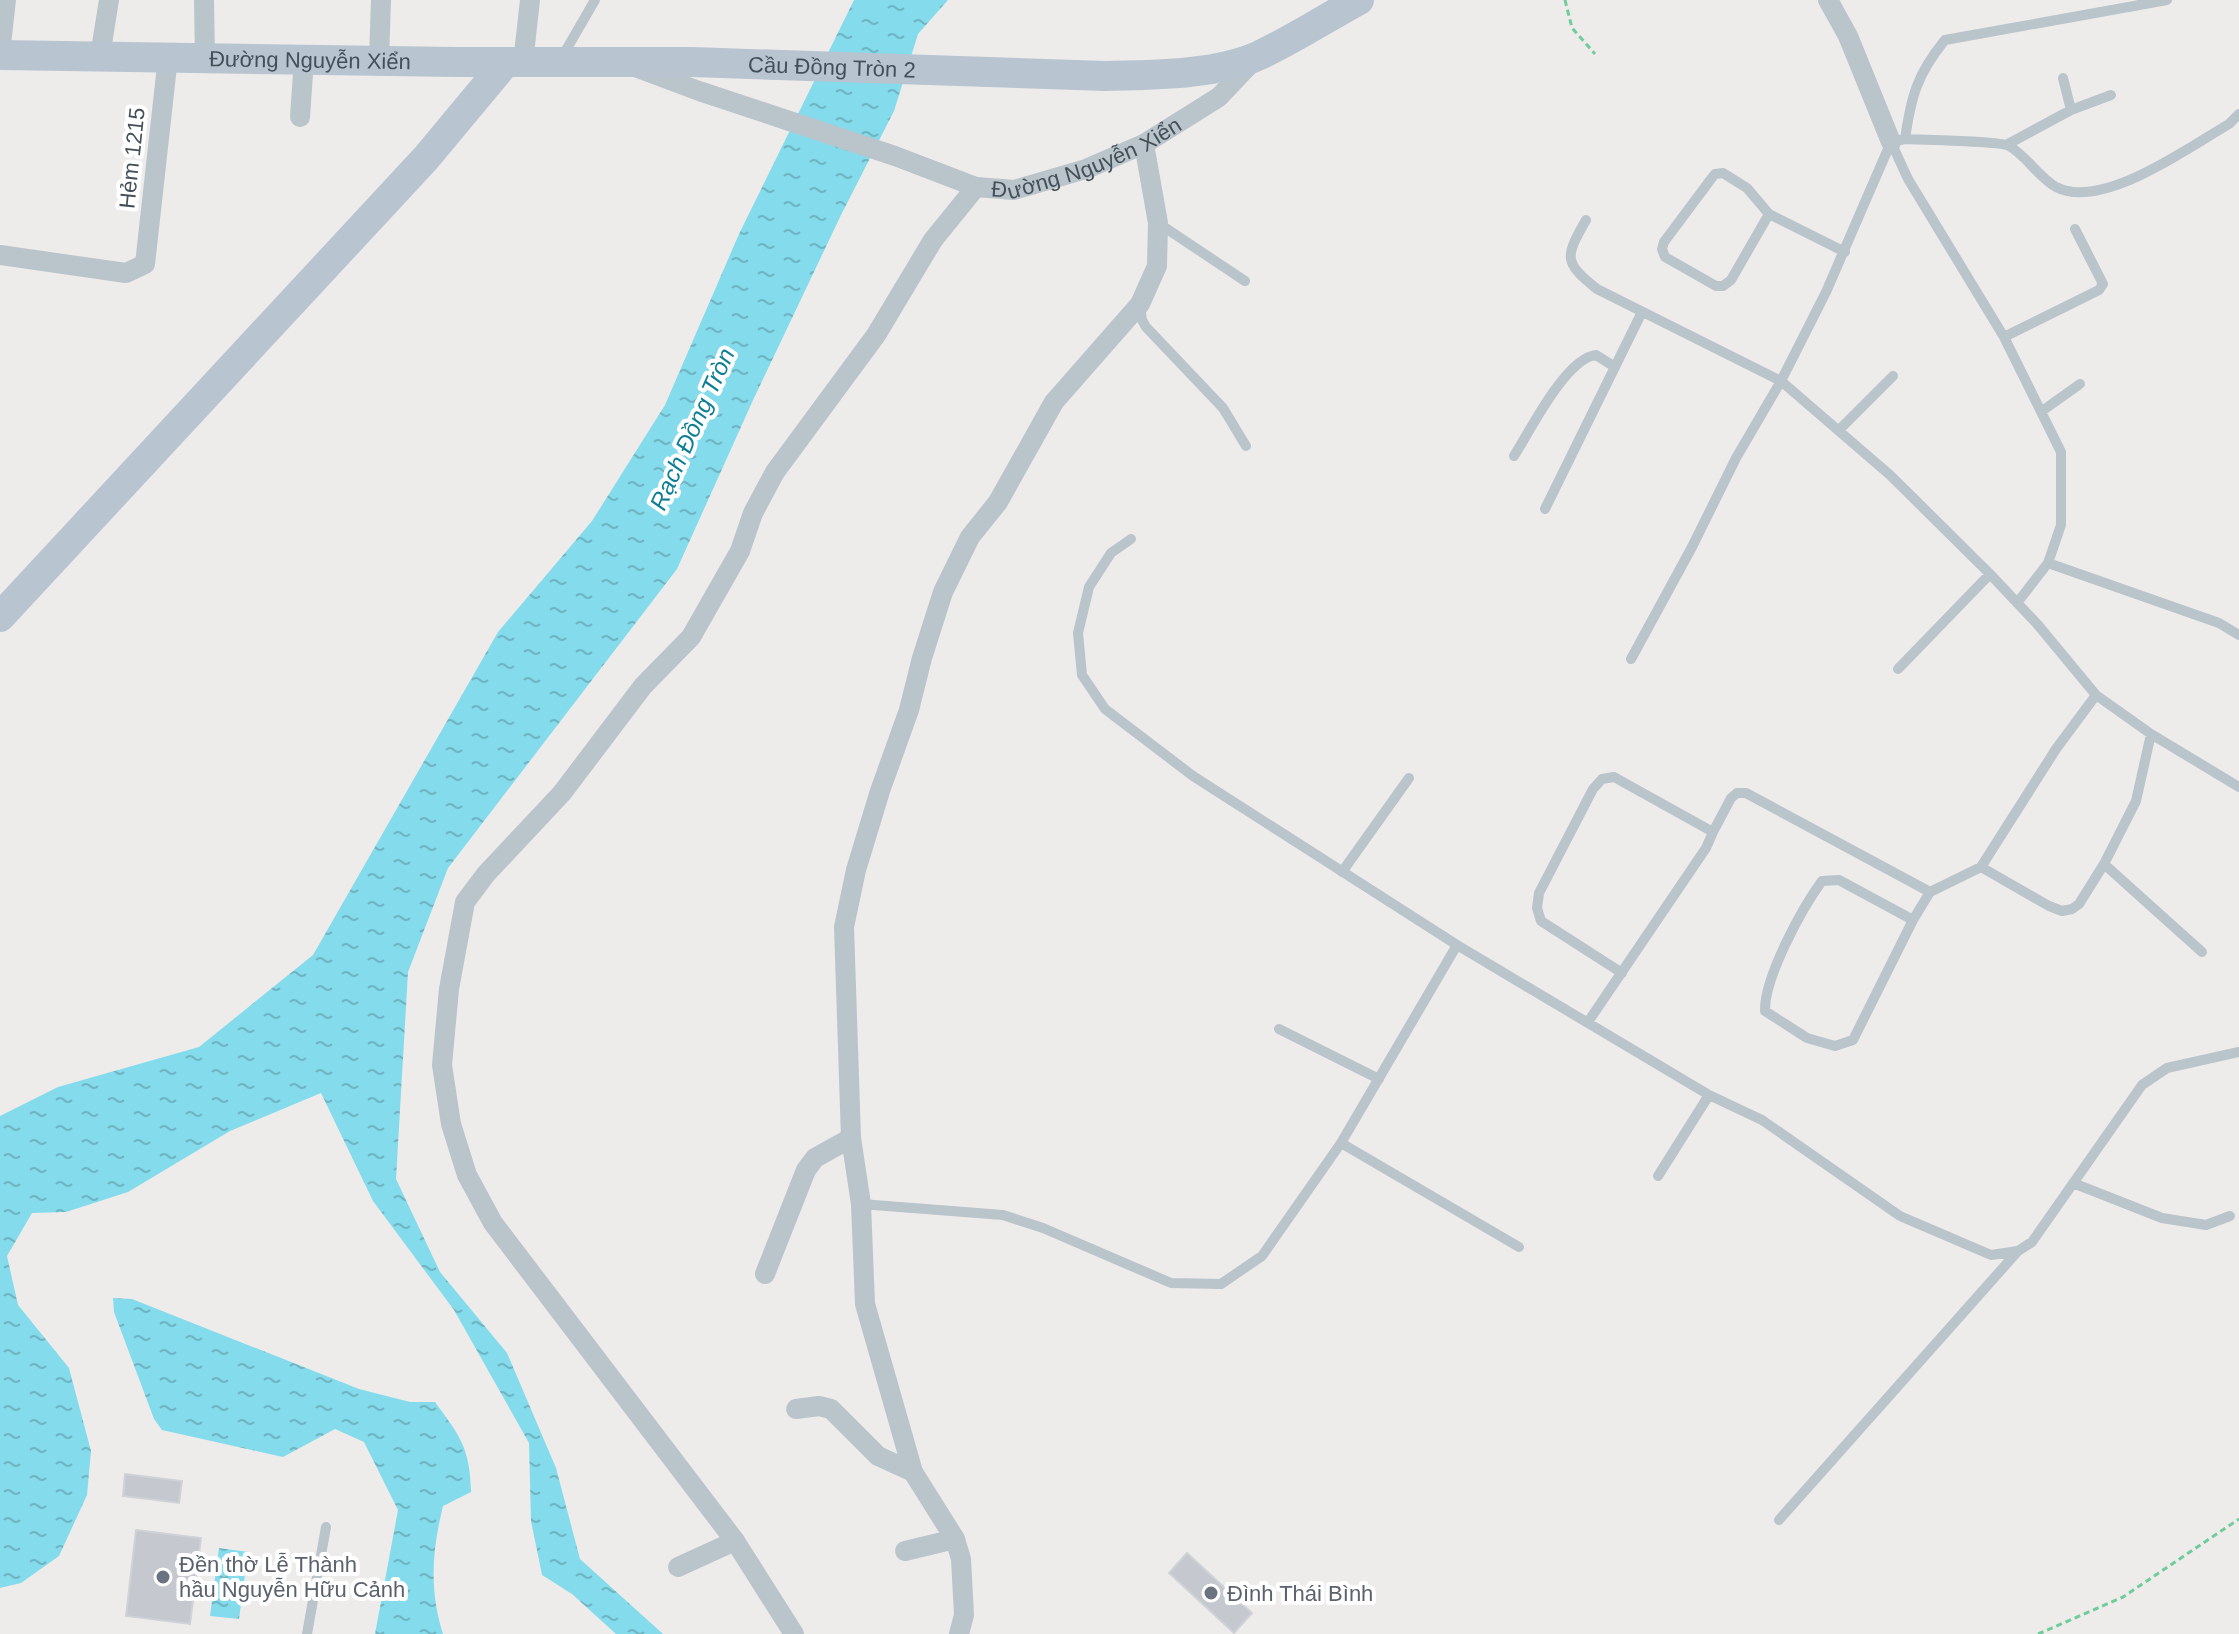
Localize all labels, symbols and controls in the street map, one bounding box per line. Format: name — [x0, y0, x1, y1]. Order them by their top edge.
street label: Đường Nguyễn Xiển — [209, 46, 411, 74]
street label: Cầu Đồng Tròn 2 — [748, 51, 916, 82]
street label: Hẻm 1215 — [114, 106, 150, 210]
street label: Đường Nguyễn Xiển — [990, 112, 1185, 204]
water label: Rạch Đồng Tròn — [644, 344, 740, 514]
place label: Đền thờ Lễ Thành hầu Nguyễn Hữu Cảnh — [179, 1552, 405, 1602]
marker: Đền thờ Lễ Thành hầu Nguyễn Hữu Cảnh — [154, 1568, 172, 1586]
place label: Đình Thái Bình — [1227, 1581, 1373, 1606]
marker: Đình Thái Bình — [1202, 1584, 1220, 1602]

